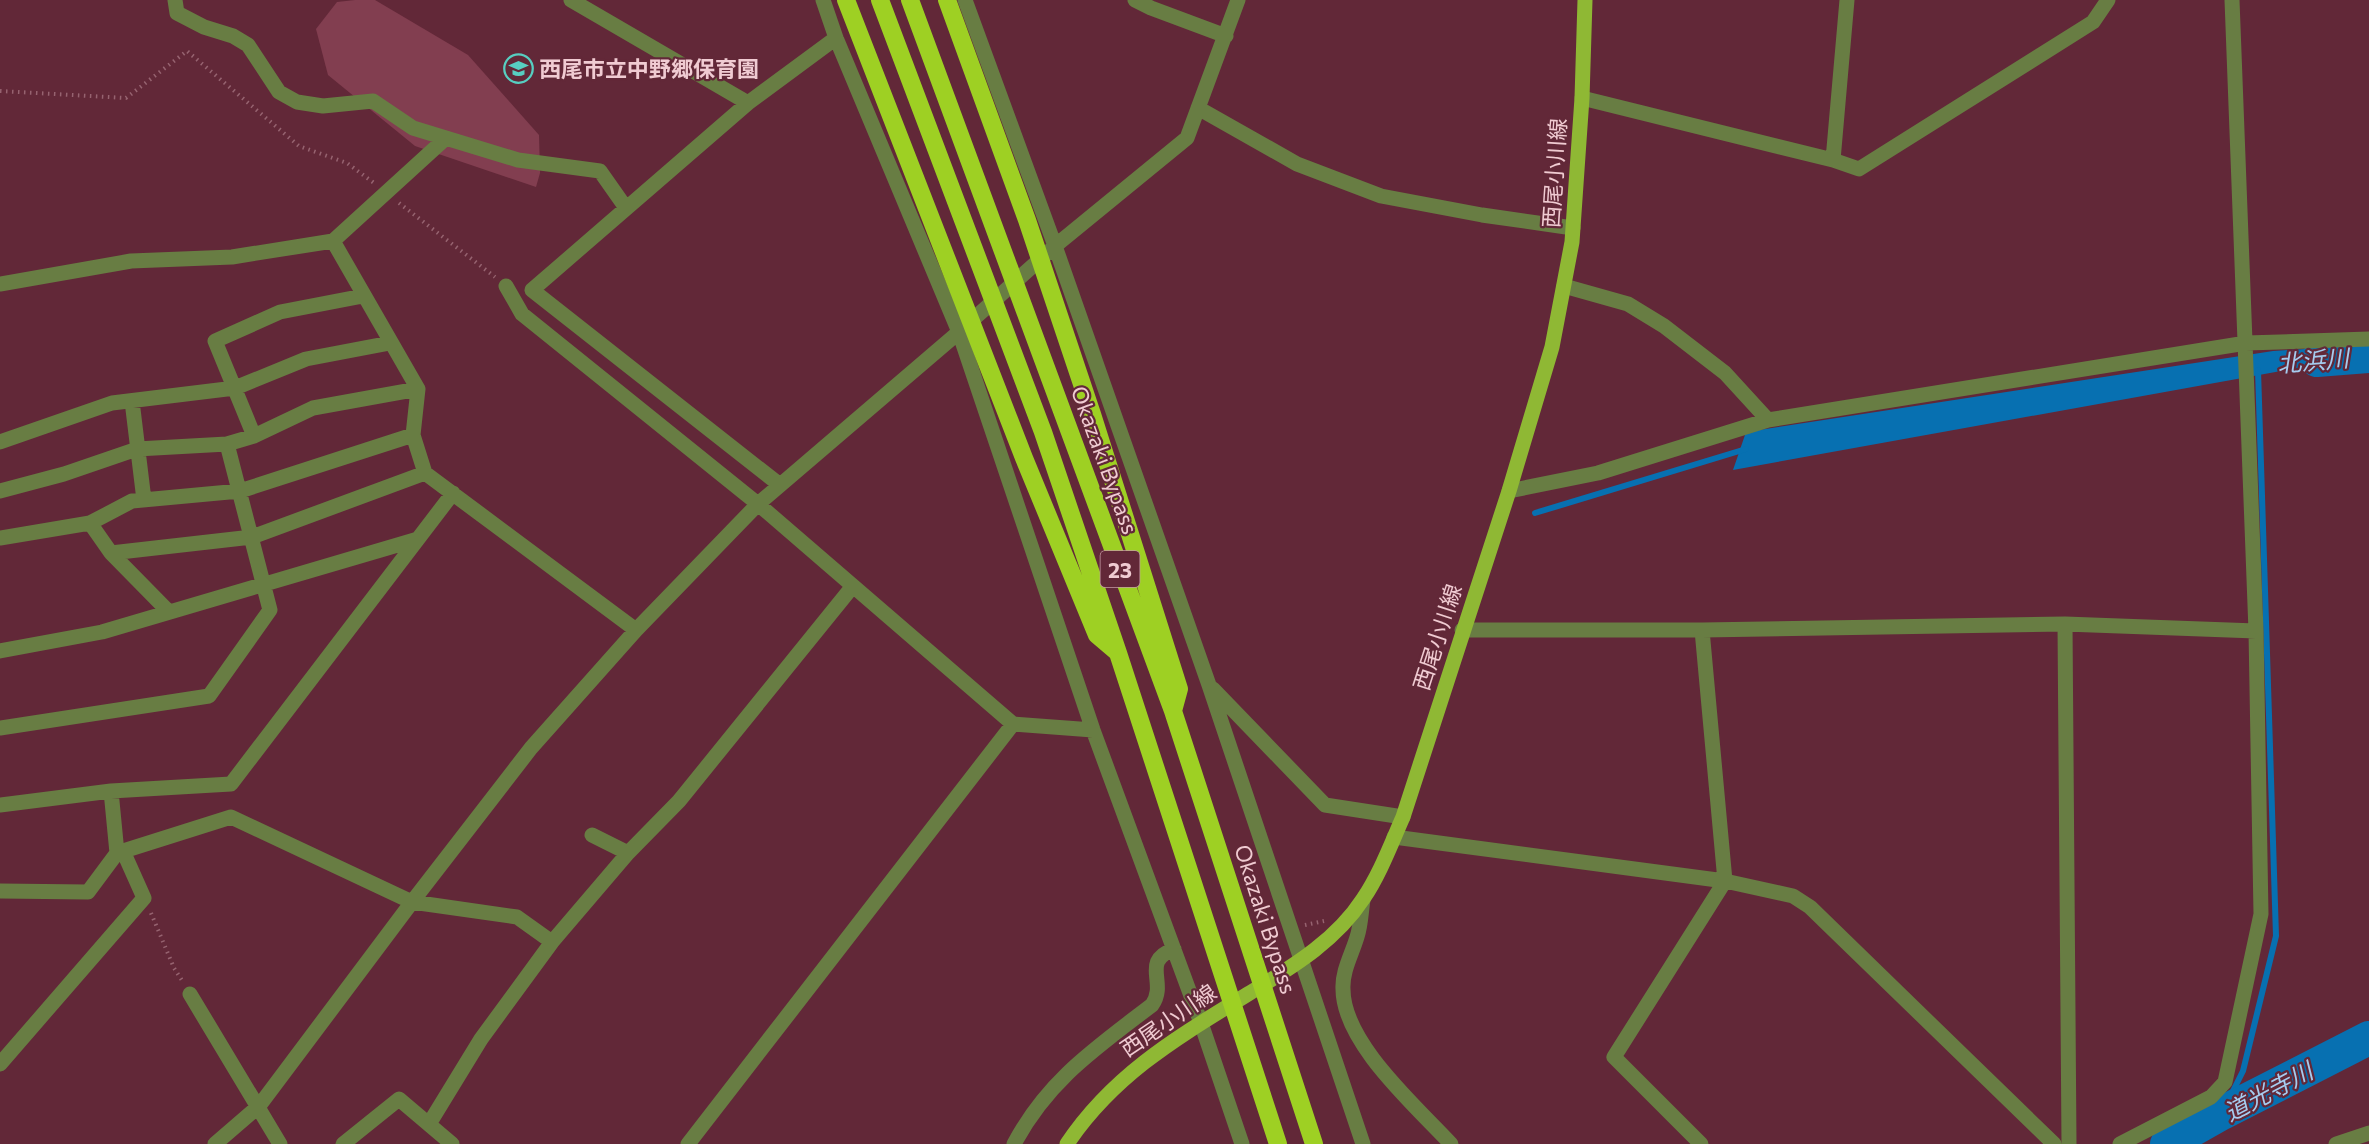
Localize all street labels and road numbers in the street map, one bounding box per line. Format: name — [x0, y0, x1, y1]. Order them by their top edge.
street label: 西尾小川線 — [1537, 117, 1571, 229]
street label: Okazaki Bypass — [1066, 382, 1144, 538]
road number: 23 — [1100, 551, 1140, 587]
street label: 西尾小川線 — [1407, 581, 1467, 693]
street label: Okazaki Bypass — [1229, 841, 1303, 997]
street label: 西尾小川線 — [1115, 978, 1221, 1062]

